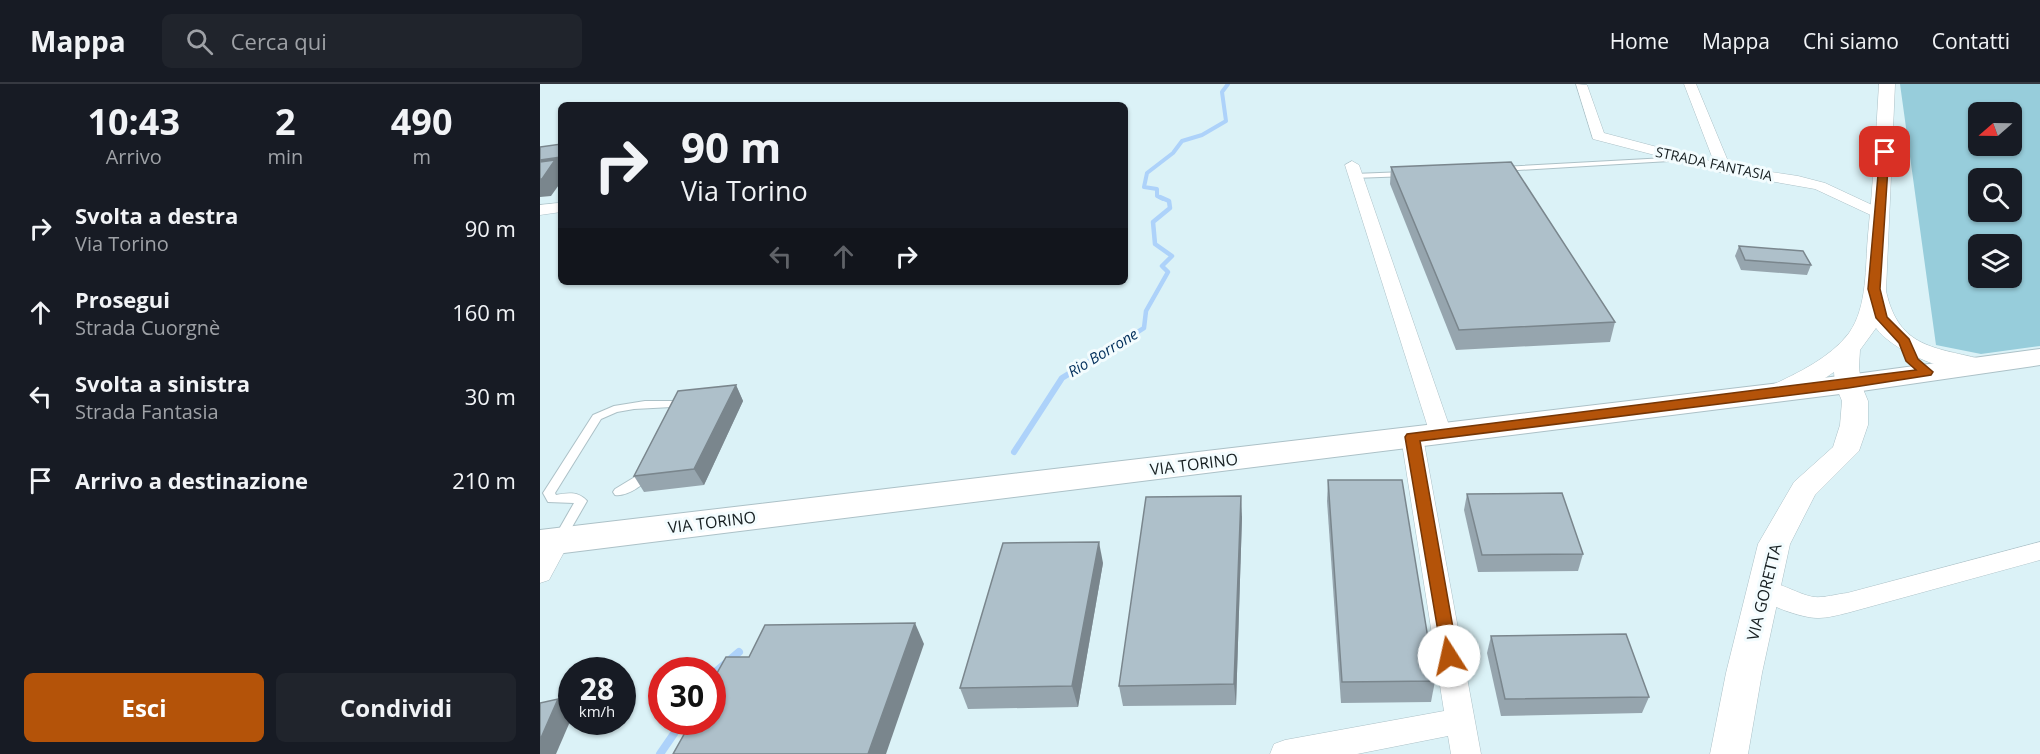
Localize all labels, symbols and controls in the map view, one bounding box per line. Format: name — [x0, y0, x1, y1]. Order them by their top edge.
search box — [162, 14, 582, 68]
text: Mappa — [30, 22, 126, 60]
icon: search — [183, 25, 216, 58]
text: Cerca qui — [231, 26, 327, 56]
text: Home — [1610, 27, 1669, 55]
text: Mappa — [1702, 27, 1770, 55]
text: Chi siamo — [1803, 27, 1899, 55]
text: Contatti — [1932, 27, 2010, 55]
text: 10:43 — [87, 97, 180, 146]
text: 2 — [275, 97, 296, 146]
text: 490 — [391, 97, 453, 146]
north arrow — [1968, 102, 2022, 156]
map controls — [1968, 102, 2022, 288]
text: 90 m — [681, 118, 781, 175]
icon: right — [582, 126, 660, 204]
pin — [1859, 126, 1910, 177]
icon: arrive — [1868, 135, 1901, 168]
street label: STRADA FANTASIA — [1654, 142, 1774, 185]
text: Arrivo — [106, 143, 162, 170]
text: min — [267, 143, 303, 170]
text: m — [412, 143, 431, 170]
button: search — [1968, 168, 2022, 222]
text: Via Torino — [681, 172, 808, 209]
text: Svolta a destra — [75, 200, 238, 230]
icon: right — [24, 212, 57, 245]
text: 90 m — [465, 213, 516, 243]
text: Via Torino — [75, 230, 169, 257]
button: layers — [1968, 234, 2022, 288]
icon: left — [764, 240, 797, 273]
icon: ahead — [827, 240, 860, 273]
icon: right — [890, 240, 923, 273]
text: Prosegui — [75, 284, 170, 314]
icon: ahead — [24, 296, 57, 329]
text: 160 m — [452, 297, 516, 327]
text: Strada Cuorgnè — [75, 314, 220, 341]
water label: Rio Borrone — [1064, 323, 1142, 381]
text: Svolta a sinistra — [75, 368, 250, 398]
icon: left — [24, 380, 57, 413]
text: 30 m — [465, 381, 516, 411]
text: Strada Fantasia — [75, 398, 219, 425]
street label: VIA TORINO — [1149, 448, 1239, 480]
icon: arrive — [24, 464, 57, 497]
text: Arrivo a destinazione — [75, 465, 308, 495]
text: 210 m — [452, 465, 516, 495]
street label: VIA TORINO — [667, 506, 757, 538]
street label: VIA GORETTA — [1741, 541, 1787, 643]
position arrow — [1417, 624, 1481, 688]
speed limit sign: 30 — [648, 657, 726, 735]
text: 28 — [580, 668, 614, 709]
button: Esci — [24, 673, 264, 742]
button: Condividi — [276, 673, 516, 742]
text: km/h — [579, 701, 615, 721]

